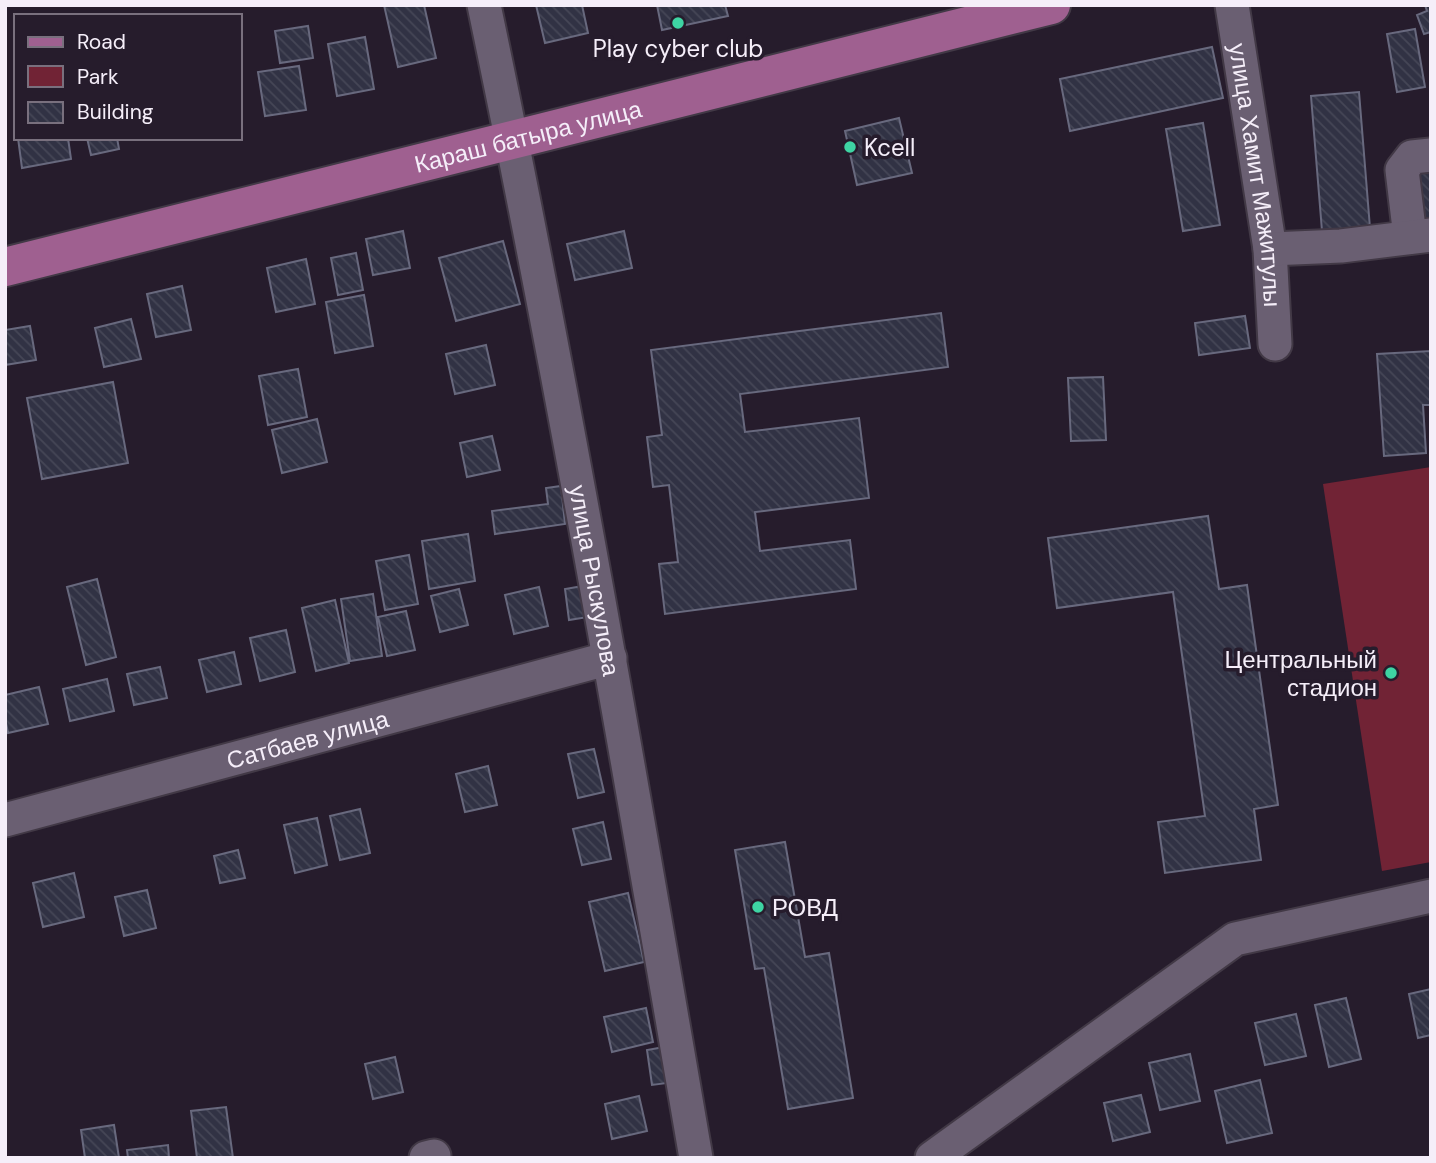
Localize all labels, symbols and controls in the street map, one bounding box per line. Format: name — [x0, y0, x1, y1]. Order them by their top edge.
legend — [14, 14, 242, 140]
marker: Play cyber club — [670, 15, 686, 31]
text: Road — [77, 28, 126, 56]
place label: Play cyber club — [593, 33, 763, 64]
street label: улица Хамит Мажитулы — [1223, 41, 1289, 308]
text: Park — [77, 63, 119, 91]
street label: Караш батыра улица — [411, 93, 645, 179]
text: Building — [77, 98, 154, 126]
place label: Kcell — [864, 132, 915, 163]
marker: Kcell — [842, 139, 858, 155]
street label: улица Рыскулова — [563, 482, 628, 679]
place label: Центральный стадион — [1225, 644, 1377, 703]
marker: Центральный стадион — [1383, 665, 1399, 681]
street label: Сатбаев улица — [223, 702, 392, 776]
place label: РОВД — [772, 892, 838, 923]
marker: РОВД — [750, 899, 766, 915]

